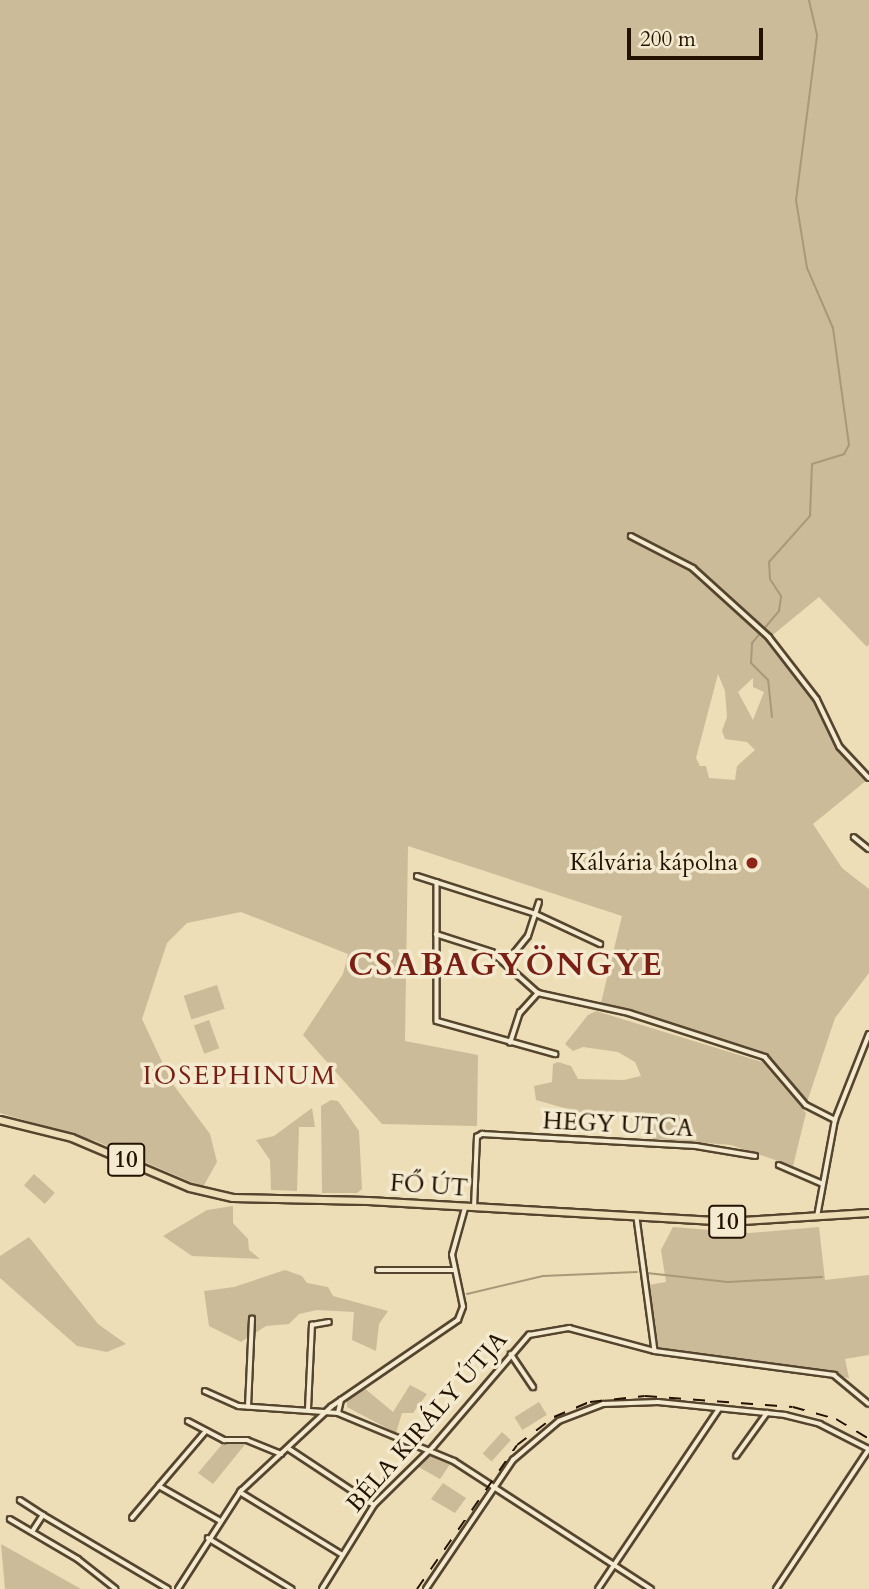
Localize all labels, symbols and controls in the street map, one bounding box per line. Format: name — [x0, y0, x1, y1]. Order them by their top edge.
scale bar — [631, 14, 768, 58]
text: 200 m — [640, 25, 696, 54]
place label: Kálvária kápolna — [570, 849, 738, 877]
marker: Kálvária kápolna — [744, 855, 760, 871]
district label: CSABAGYÖNGYE — [350, 946, 662, 984]
district label: IOSEPHINUM — [144, 1060, 336, 1092]
street label: HEGY UTCA — [542, 1107, 694, 1143]
road number: 10 — [107, 1140, 145, 1180]
street label: FŐ ÚT — [389, 1169, 469, 1203]
road number: 10 — [708, 1203, 746, 1242]
street label: BÉLA KIRÁLY ÚTJA — [341, 1326, 513, 1518]

